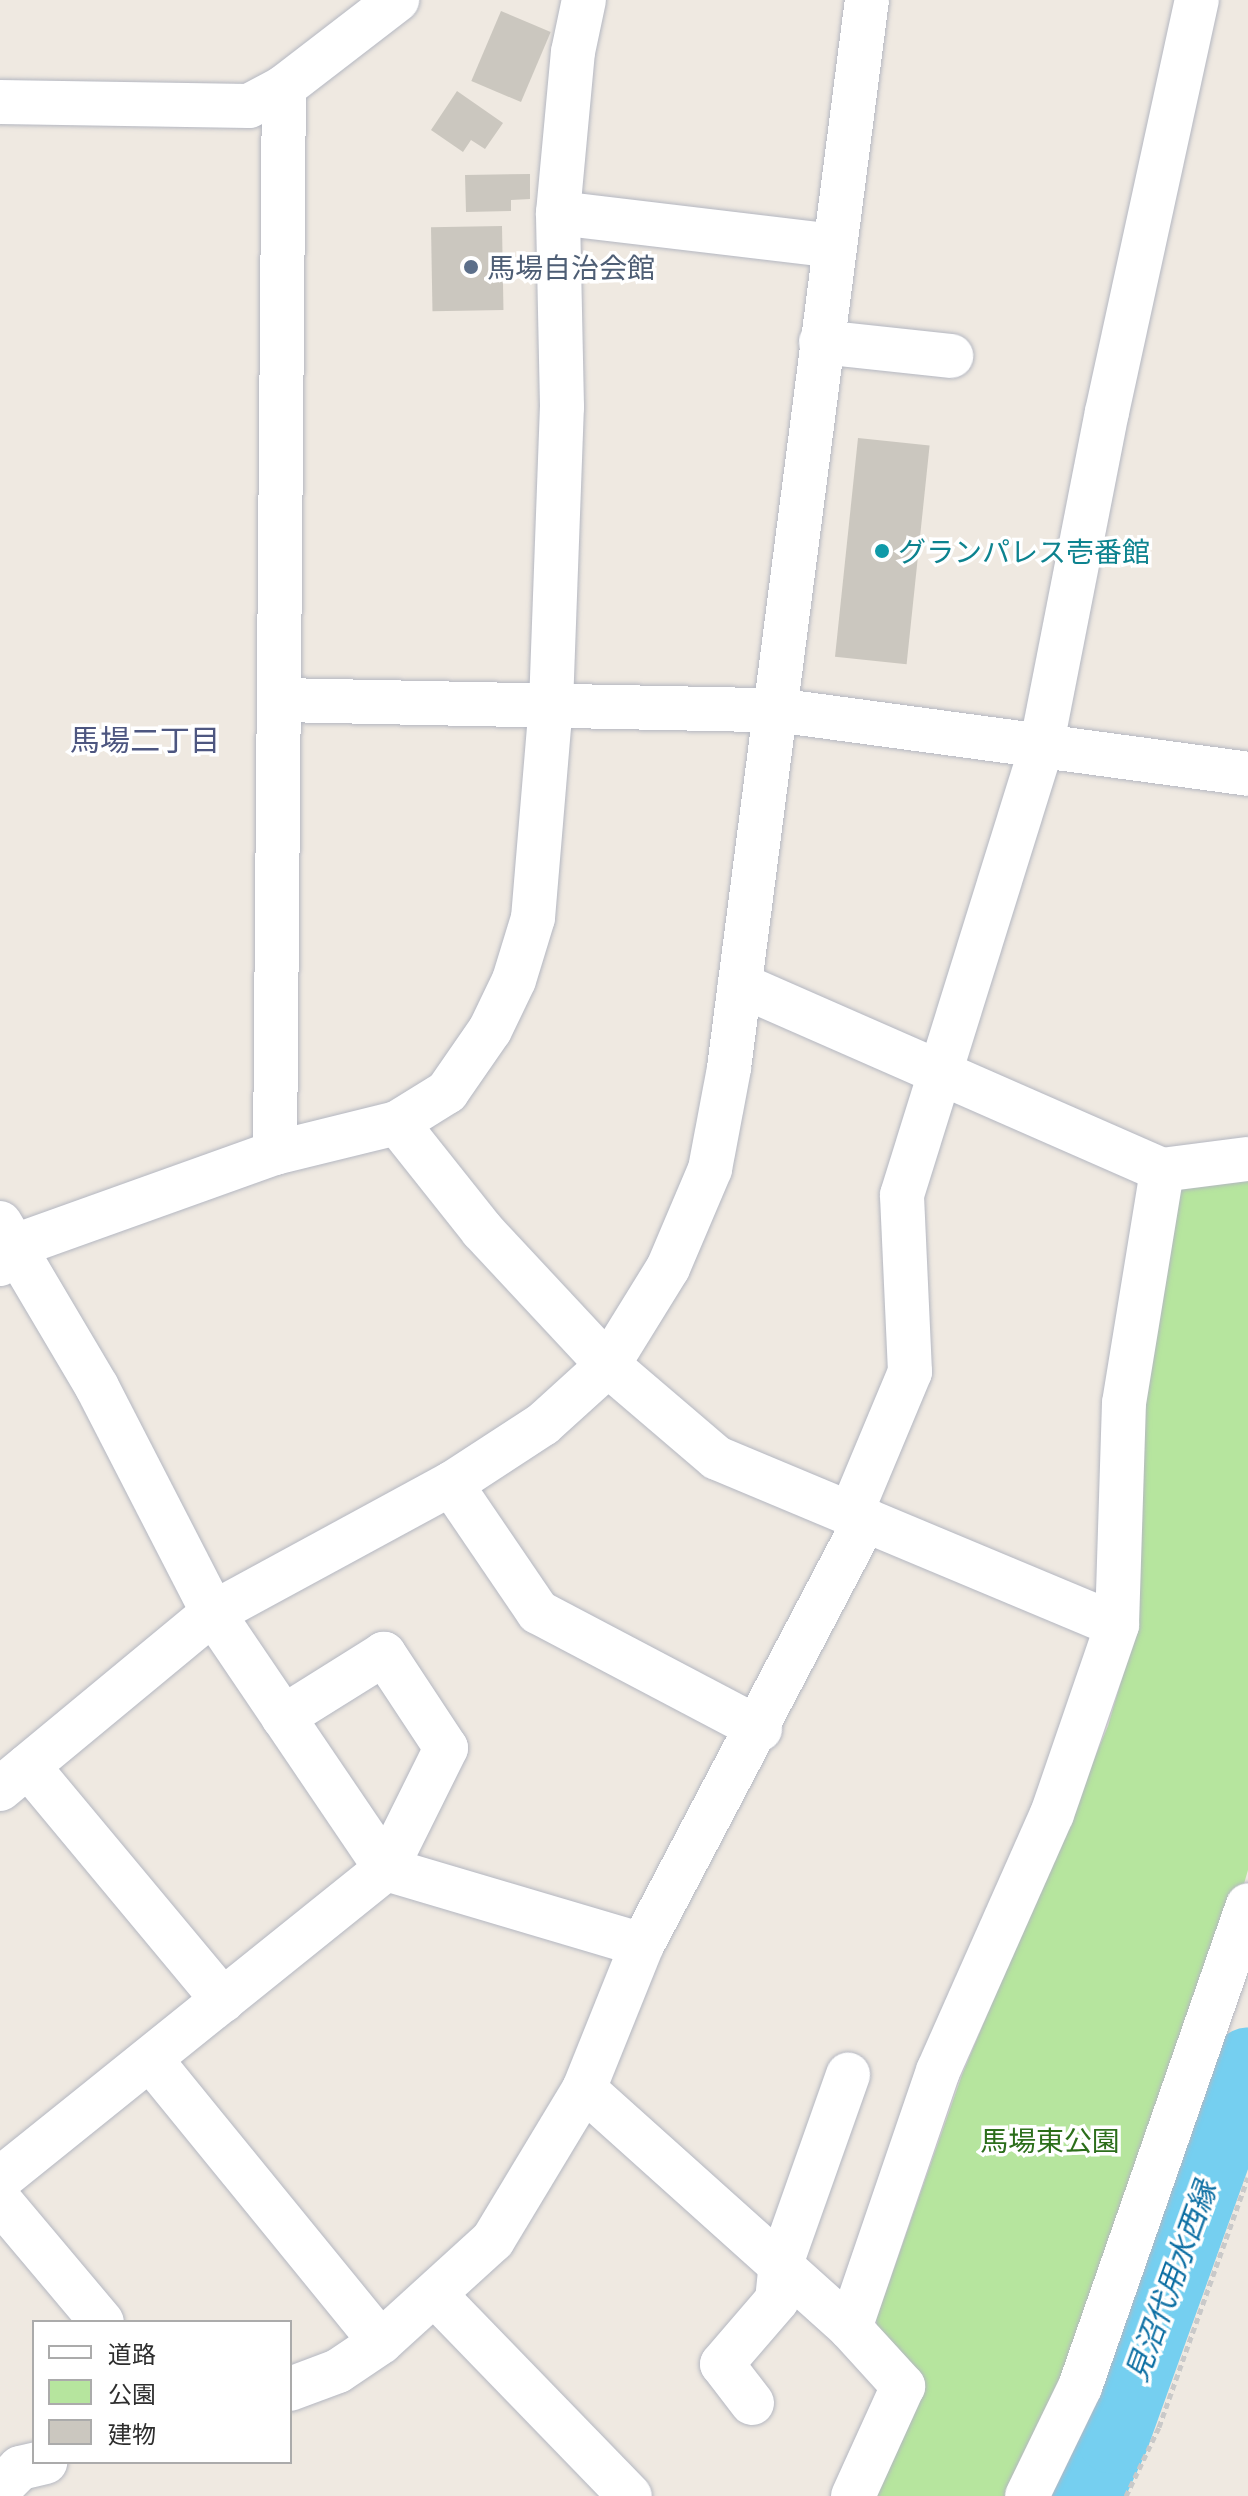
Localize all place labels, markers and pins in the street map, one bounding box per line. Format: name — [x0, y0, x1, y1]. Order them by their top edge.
place label: 馬場自治会館 — [487, 250, 655, 284]
marker: 馬場自治会館 — [462, 258, 480, 276]
place label: グランパレス壱番館 — [898, 534, 1150, 568]
marker: グランパレス壱番館 — [873, 542, 891, 560]

